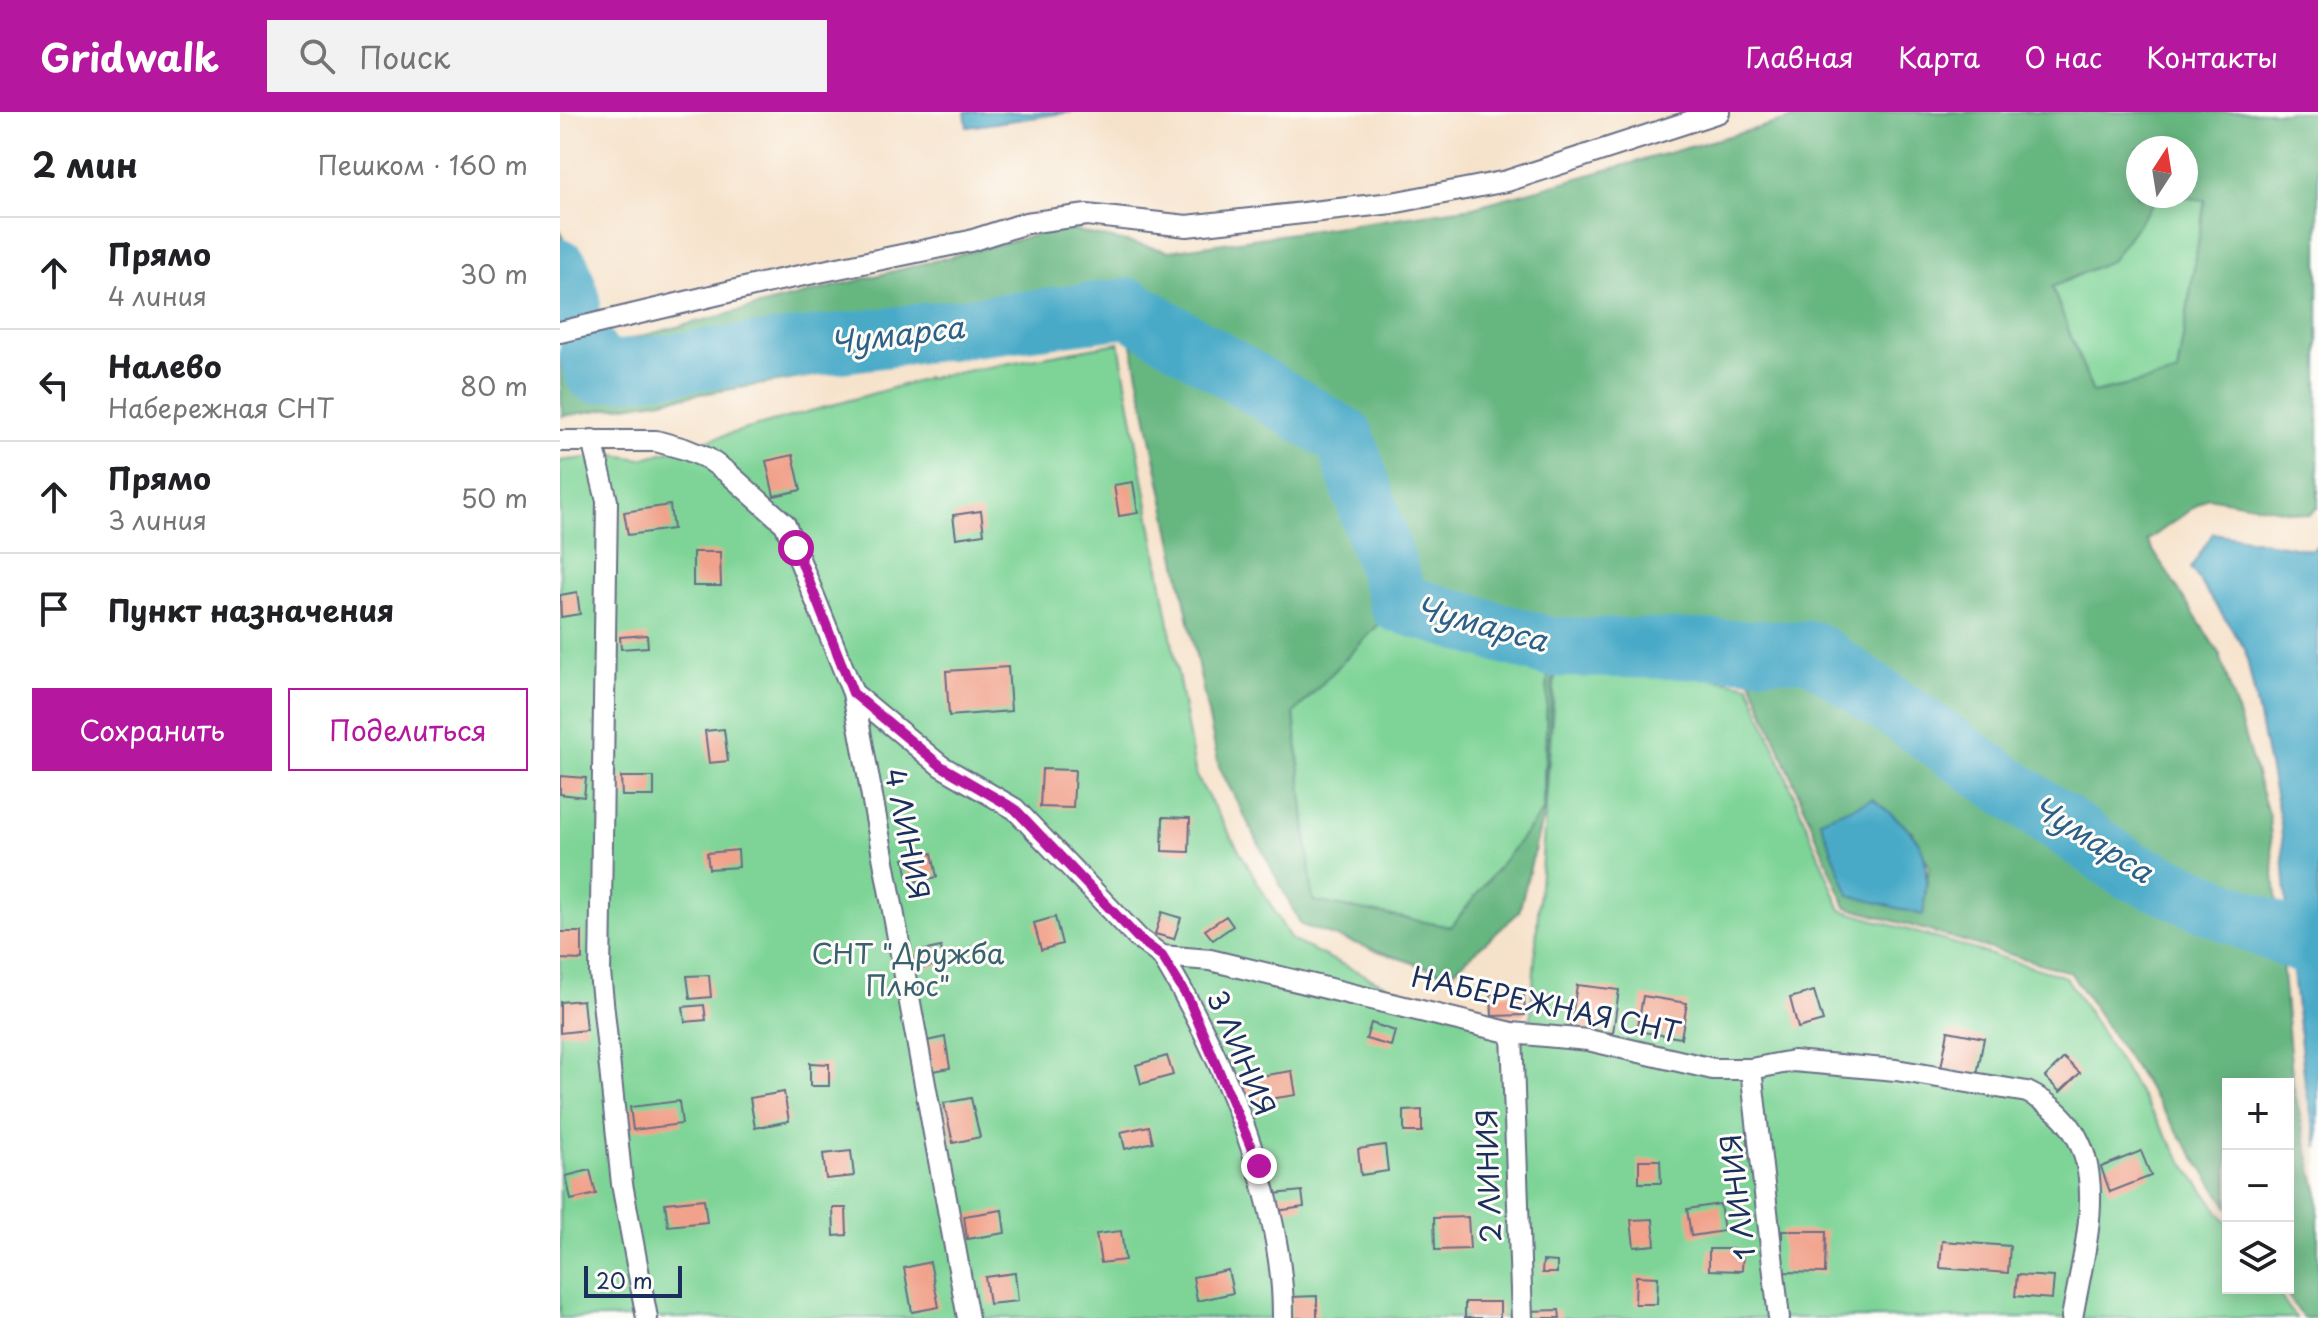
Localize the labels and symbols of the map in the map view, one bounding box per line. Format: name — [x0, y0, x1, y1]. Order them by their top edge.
north arrow — [2126, 136, 2198, 208]
water label: Чумарса — [827, 303, 968, 364]
route start — [778, 530, 814, 566]
water label: Чумарса — [1411, 583, 1554, 662]
street label: 4 ЛИНИЯ — [875, 765, 942, 903]
water label: Чумарса — [2024, 783, 2163, 893]
park label: СНТ "Дружба Плюс" — [812, 931, 1005, 1006]
street label: НАБЕРЕЖНАЯ СНТ — [1408, 954, 1686, 1053]
street label: 3 ЛИНИЯ — [1197, 983, 1288, 1122]
street label: 2 ЛИНИЯ — [1464, 1108, 1511, 1244]
street label: 1 ЛИНИЯ — [1707, 1132, 1766, 1263]
route end — [1241, 1148, 1277, 1184]
scale bar — [584, 1262, 682, 1298]

